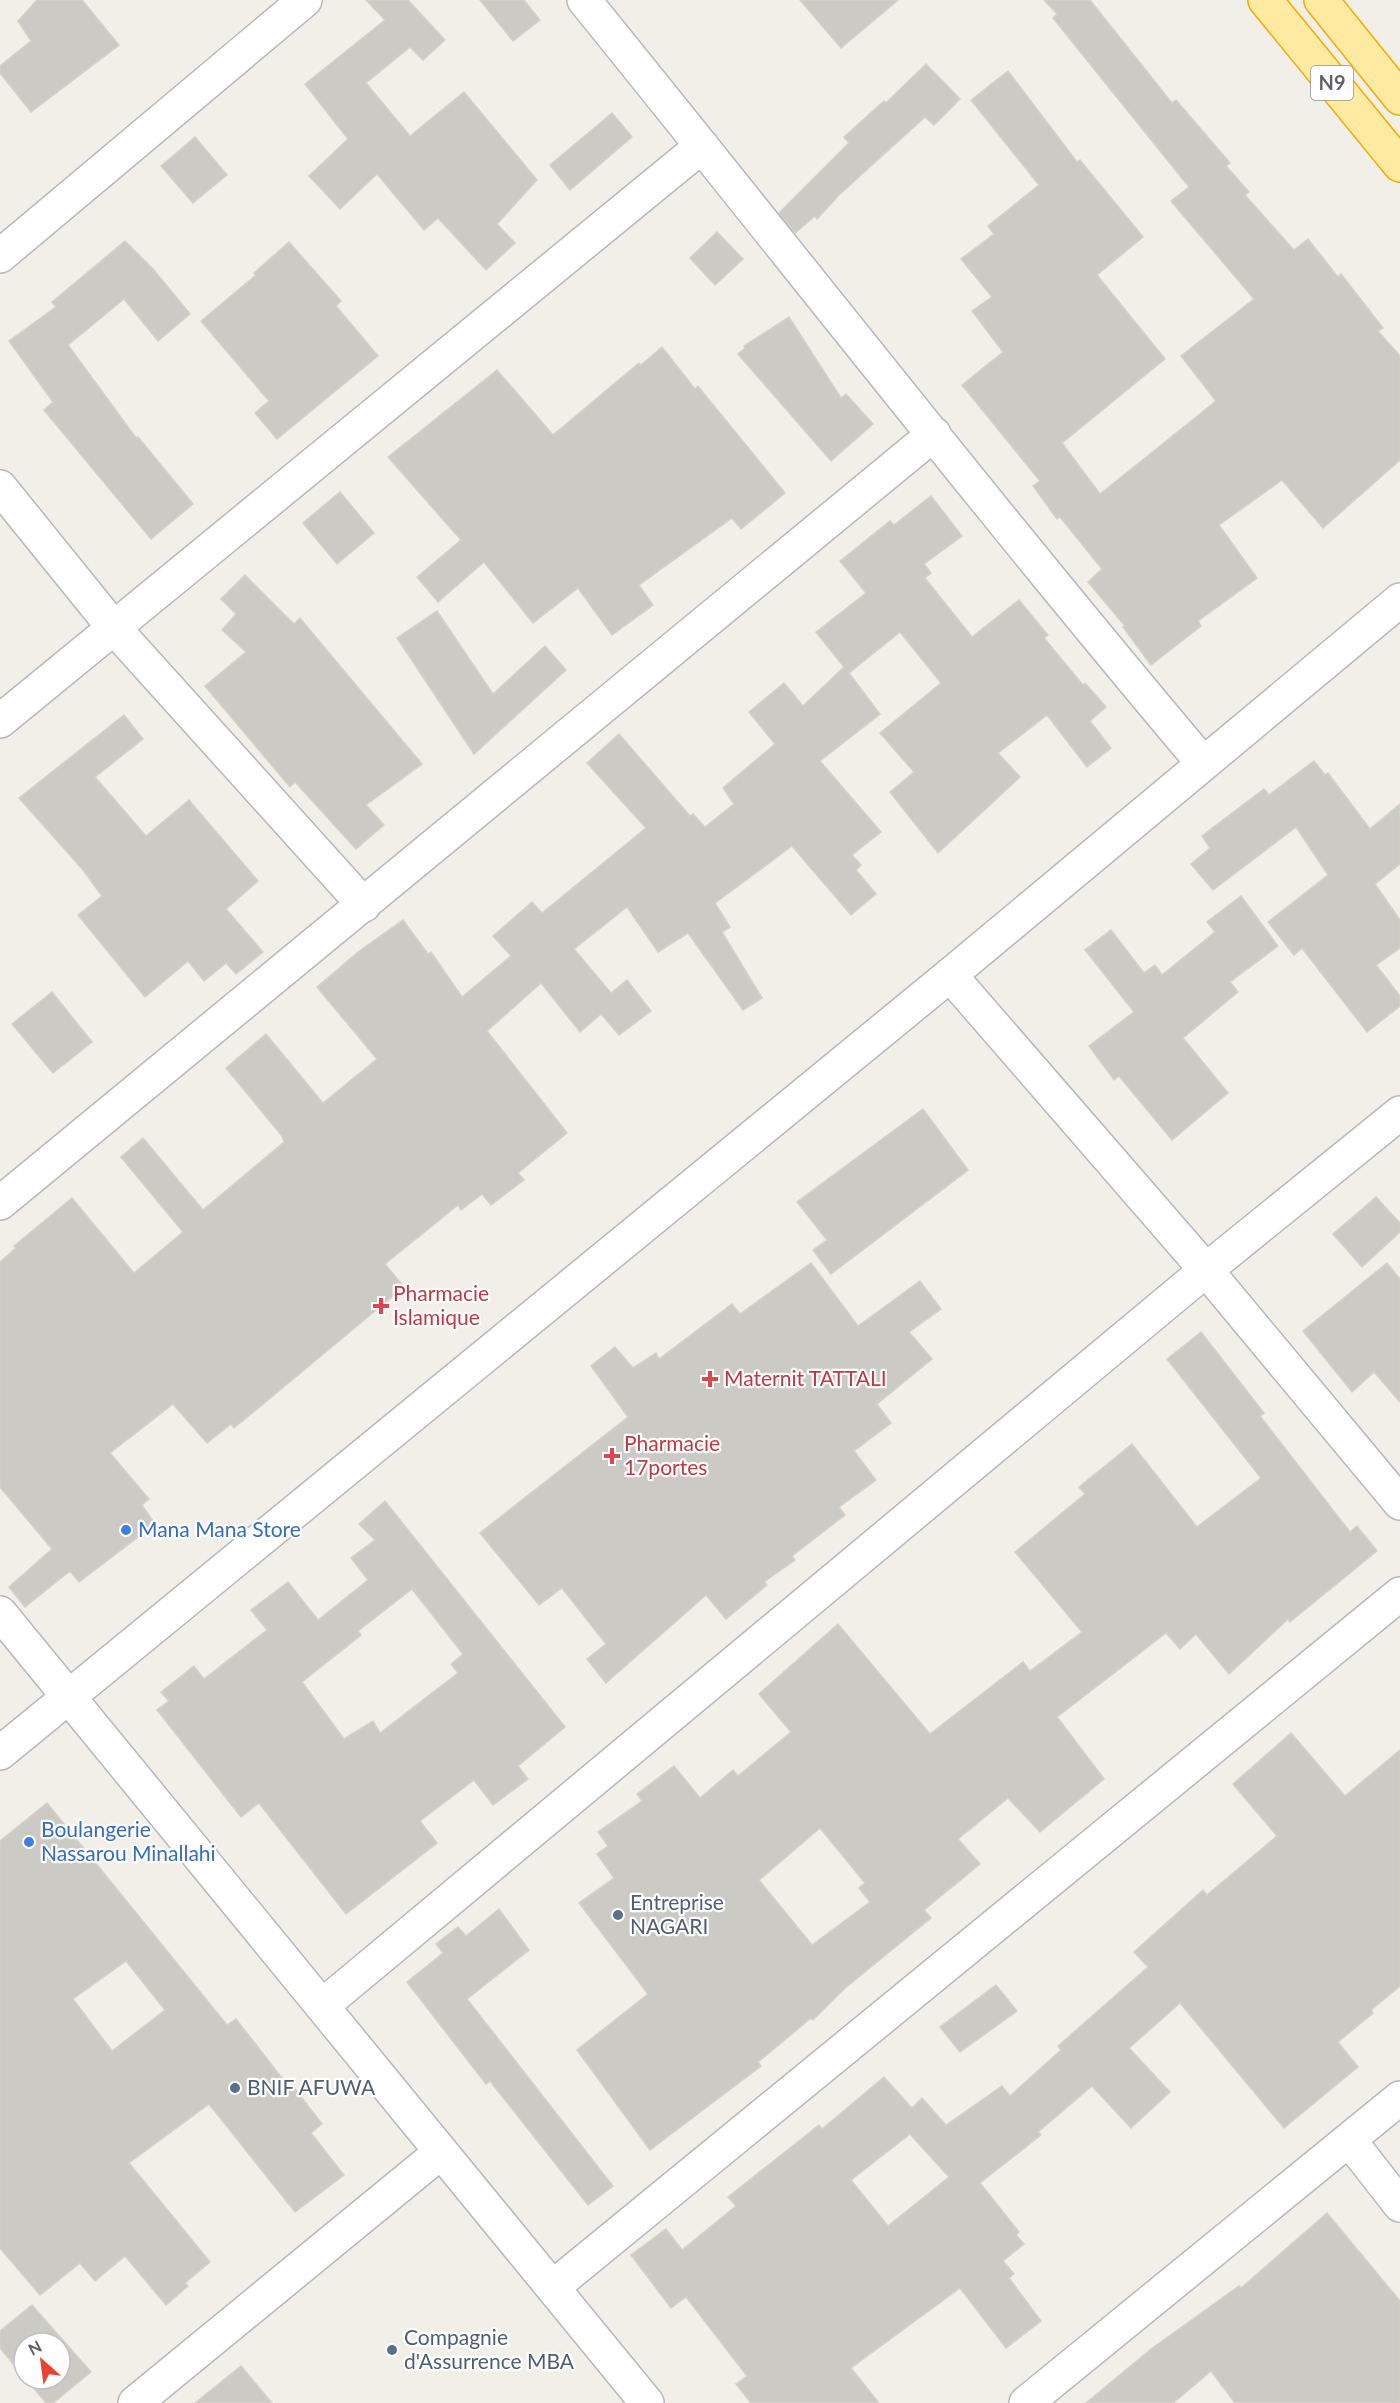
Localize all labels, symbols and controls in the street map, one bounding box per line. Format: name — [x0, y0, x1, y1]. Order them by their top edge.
road number: N9 — [1311, 66, 1353, 100]
place label: Pharmacie Islamique — [393, 1280, 489, 1329]
marker: Pharmacie Islamique — [374, 1299, 388, 1313]
place label: Maternit TATTALI — [724, 1365, 887, 1390]
marker: Maternit TATTALI — [701, 1370, 719, 1388]
place label: Pharmacie 17portes — [624, 1430, 720, 1479]
marker: Pharmacie 17portes — [605, 1449, 619, 1463]
place label: Mana Mana Store — [138, 1516, 301, 1541]
marker: Mana Mana Store — [119, 1523, 133, 1537]
place label: Boulangerie Nassarou Minallahi — [41, 1816, 216, 1865]
marker: Boulangerie Nassarou Minallahi — [22, 1835, 36, 1849]
place label: Entreprise NAGARI — [630, 1889, 724, 1938]
marker: Entreprise NAGARI — [611, 1908, 625, 1922]
place label: BNIF AFUWA — [247, 2074, 376, 2099]
marker: BNIF AFUWA — [228, 2081, 242, 2095]
place label: Compagnie d'Assurrence MBA — [404, 2324, 575, 2373]
north arrow — [12, 2331, 72, 2391]
text: N — [25, 2336, 45, 2359]
marker: Compagnie d'Assurrence MBA — [385, 2343, 399, 2357]

